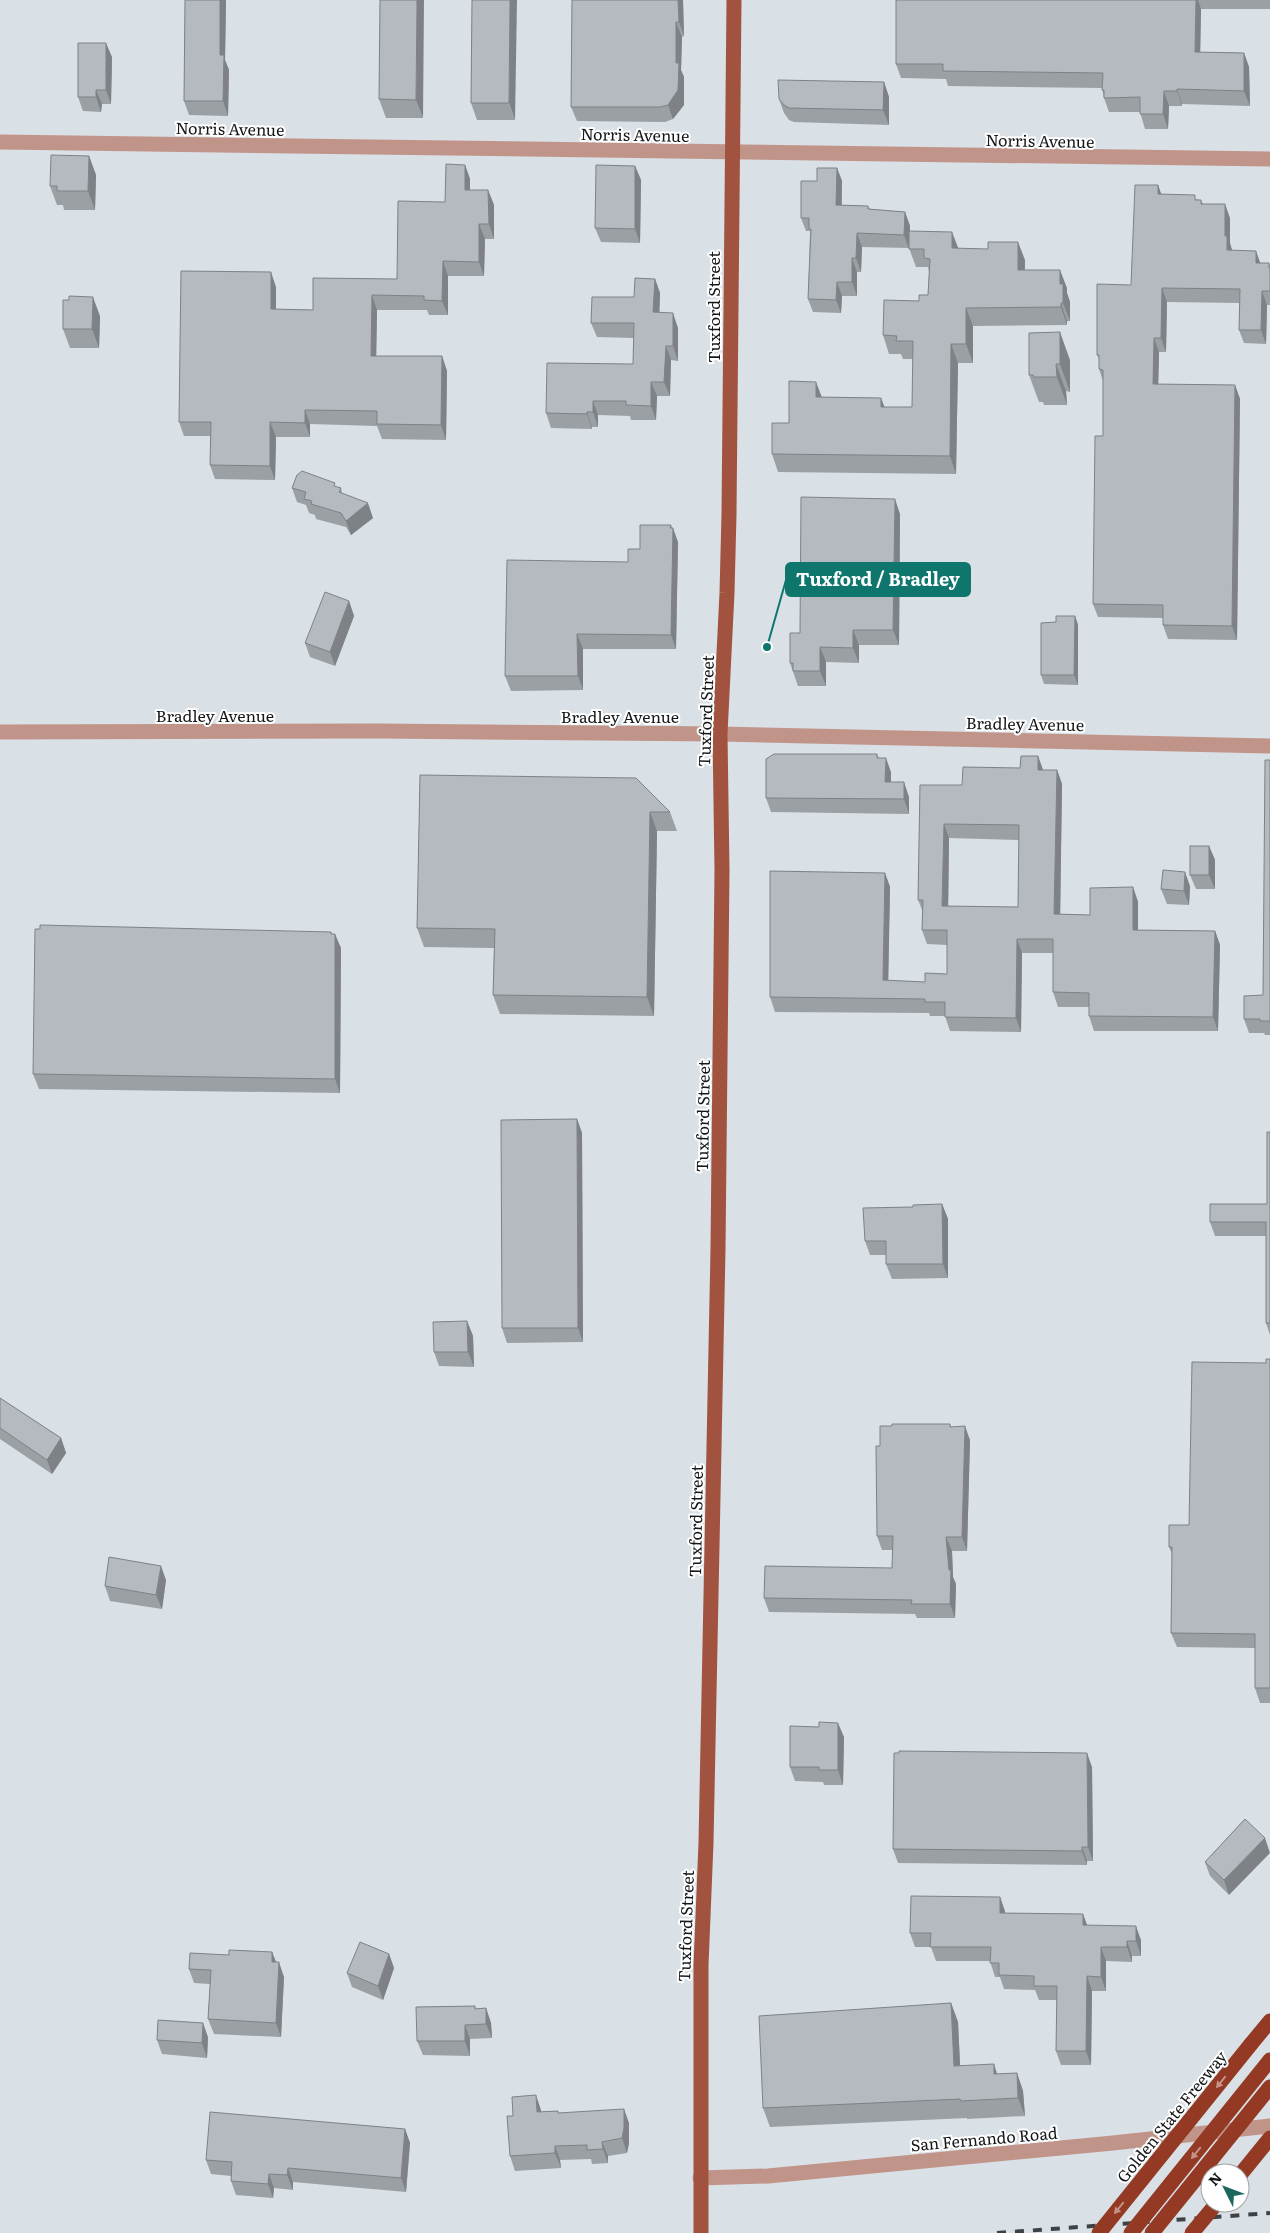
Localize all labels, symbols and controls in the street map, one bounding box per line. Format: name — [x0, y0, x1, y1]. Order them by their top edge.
street label: Norris Avenue — [175, 115, 285, 141]
street label: Norris Avenue — [580, 121, 690, 147]
street label: Norris Avenue — [985, 127, 1095, 153]
street label: Tuxford Street — [701, 250, 725, 363]
callout: Tuxford / Bradley — [786, 563, 970, 596]
text: Tuxford / Bradley — [796, 565, 960, 592]
street label: Tuxford Street — [691, 654, 719, 767]
street label: Bradley Avenue — [156, 703, 274, 727]
street label: Bradley Avenue — [561, 704, 679, 728]
street label: Bradley Avenue — [966, 710, 1084, 736]
street label: Tuxford Street — [689, 1059, 715, 1172]
street label: Tuxford Street — [682, 1464, 708, 1577]
street label: Tuxford Street — [671, 1869, 699, 1982]
street label: Golden State Freeway — [1110, 2044, 1232, 2187]
one-way arrow — [1215, 2075, 1226, 2088]
street label: San Fernando Road — [910, 2120, 1059, 2156]
one-way arrow — [1190, 2146, 1201, 2159]
north arrow — [1200, 2163, 1250, 2213]
text: N — [1203, 2167, 1226, 2190]
one-way arrow — [1113, 2201, 1124, 2214]

